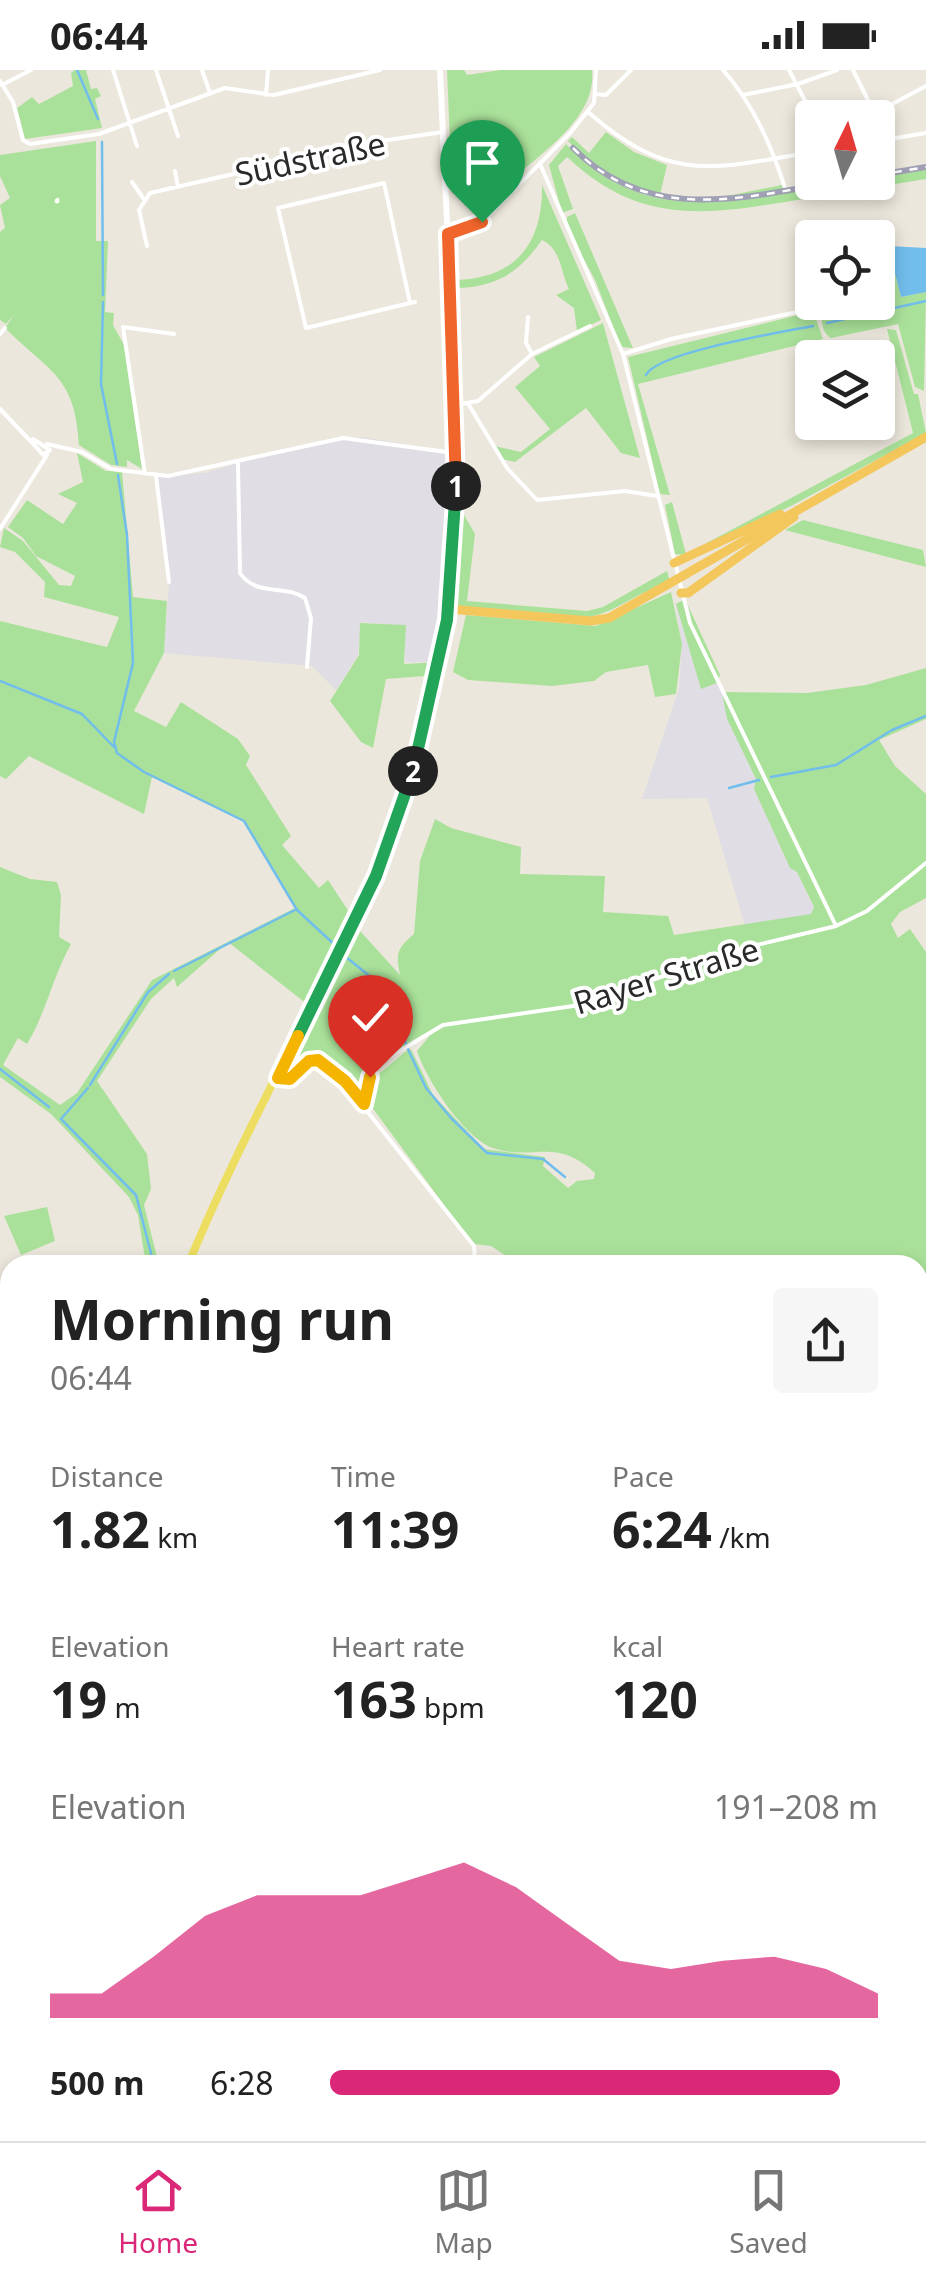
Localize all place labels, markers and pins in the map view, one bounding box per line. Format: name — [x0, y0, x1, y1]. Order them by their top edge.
pin — [440, 120, 525, 223]
pin: 1 — [431, 461, 481, 511]
pin: 2 — [388, 746, 438, 796]
pin — [328, 975, 413, 1078]

